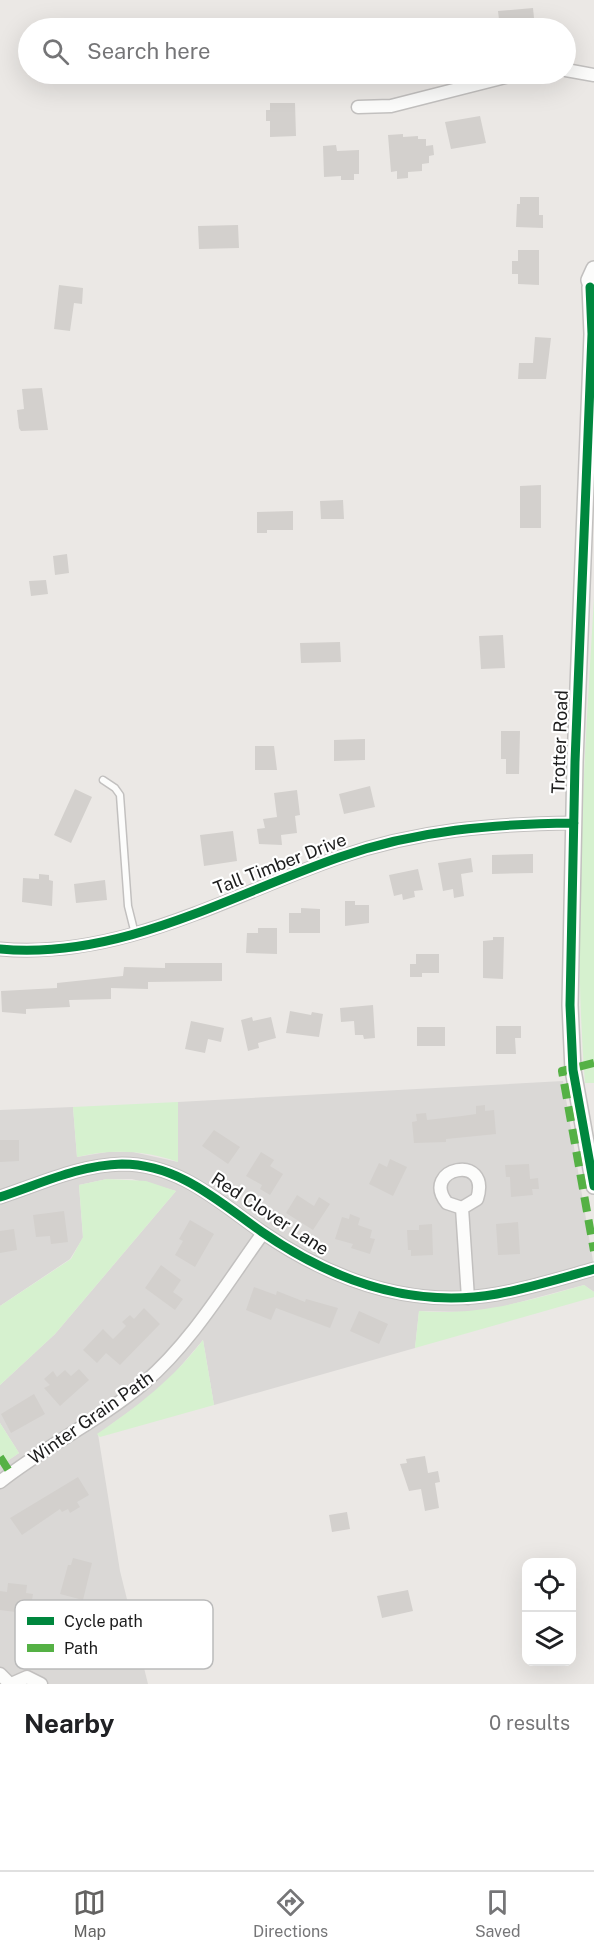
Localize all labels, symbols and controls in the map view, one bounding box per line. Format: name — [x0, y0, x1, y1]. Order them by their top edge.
search box — [18, 18, 576, 84]
icon: search — [39, 35, 72, 68]
text: Search here — [87, 38, 211, 64]
street label: Trotter Road — [547, 690, 572, 794]
street label: Tall Timber Drive — [210, 828, 349, 899]
street label: Red Clover Lane — [208, 1168, 333, 1259]
street label: Winter Grain Path — [24, 1367, 157, 1469]
map controls — [522, 1558, 576, 1666]
button: locate — [522, 1558, 576, 1612]
legend — [15, 1600, 213, 1669]
text: Cycle path — [64, 1612, 143, 1631]
button: layers — [522, 1612, 576, 1666]
text: Path — [64, 1639, 98, 1658]
text: Nearby — [24, 1708, 114, 1739]
text: 0 results — [489, 1711, 570, 1735]
tab: Map — [73, 1886, 106, 1941]
tab: Directions — [253, 1886, 328, 1941]
tab: Saved — [475, 1886, 521, 1941]

